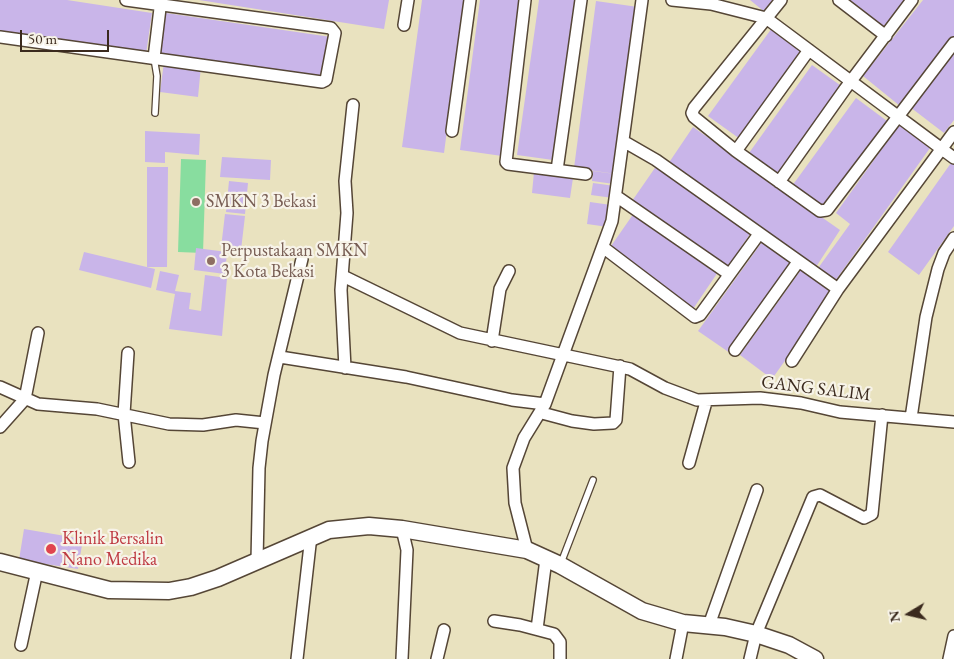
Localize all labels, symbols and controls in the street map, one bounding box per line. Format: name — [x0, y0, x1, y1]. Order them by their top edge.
scale bar — [22, 20, 111, 52]
text: 50 m — [28, 29, 57, 48]
place label: SMKN 3 Bekasi — [206, 191, 316, 213]
marker: SMKN 3 Bekasi — [190, 196, 202, 208]
place label: Perpustakaan SMKN 3 Kota Bekasi — [221, 240, 368, 282]
marker: Perpustakaan SMKN 3 Kota Bekasi — [205, 255, 217, 267]
street label: GANG SALIM — [760, 372, 872, 406]
place label: Klinik Bersalin Nano Medika — [62, 528, 164, 570]
marker: Klinik Bersalin Nano Medika — [44, 542, 58, 556]
north arrow — [884, 589, 934, 639]
text: N — [884, 609, 904, 623]

